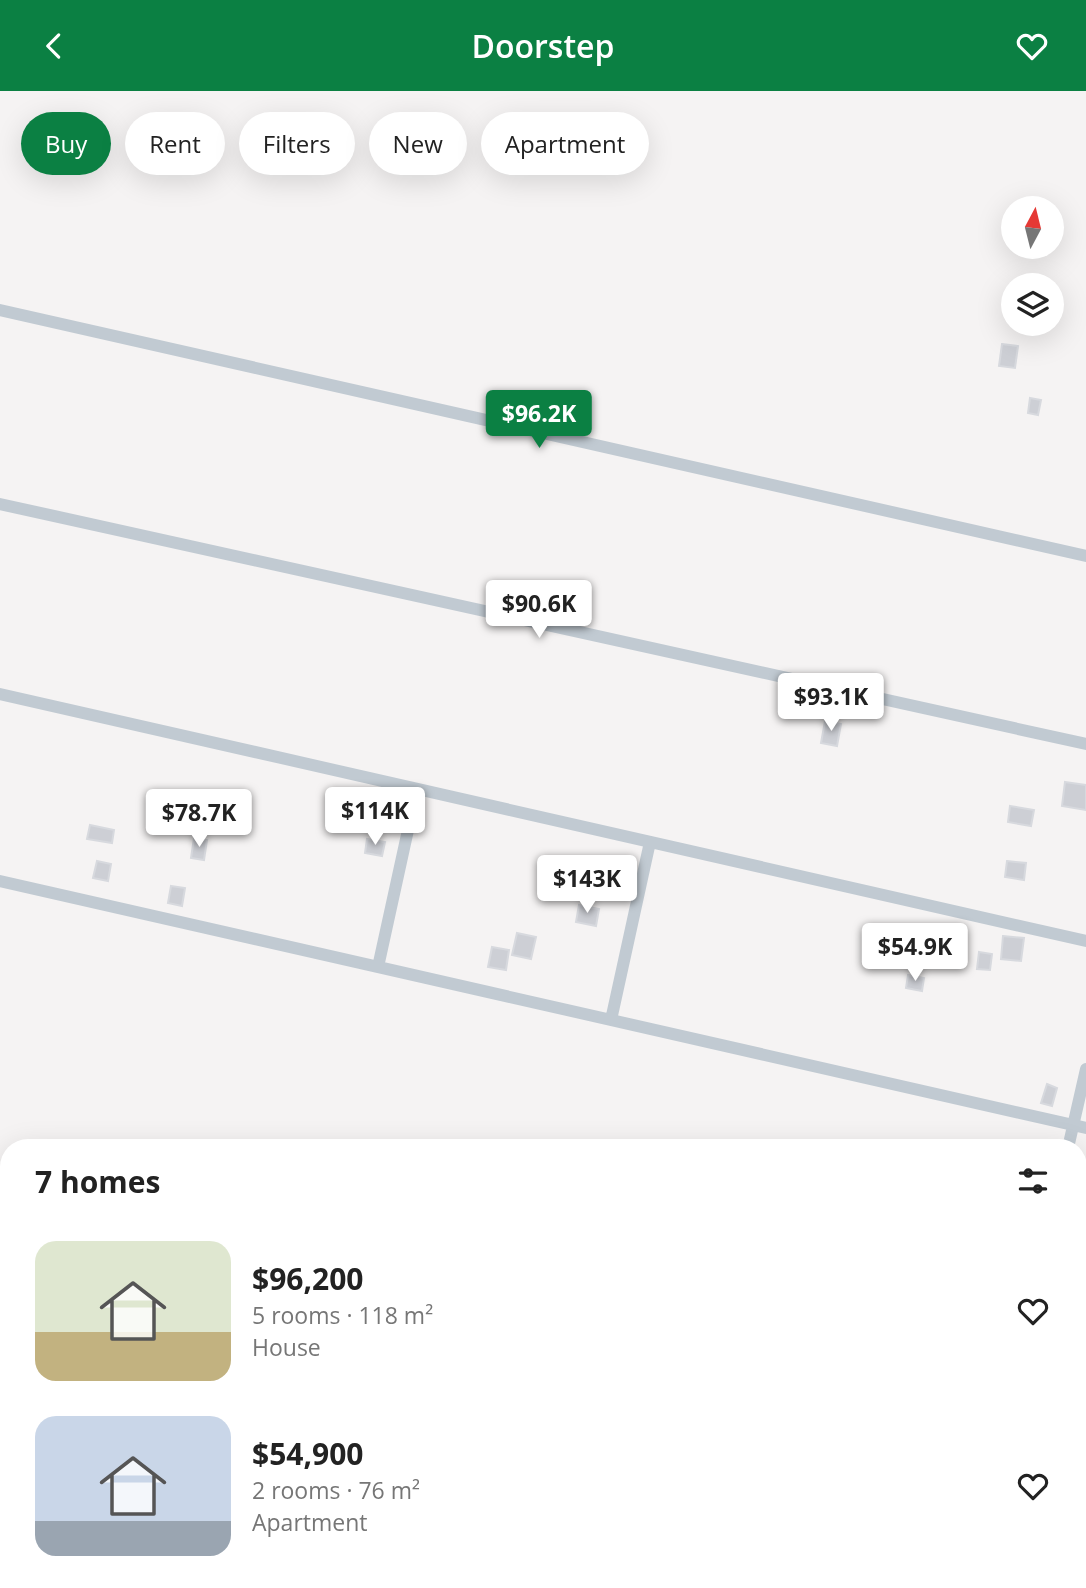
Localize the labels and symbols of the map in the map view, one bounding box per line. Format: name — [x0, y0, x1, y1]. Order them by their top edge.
north arrow — [1001, 196, 1064, 259]
pin: $96.2K — [482, 391, 596, 450]
pin: $90.6K — [482, 581, 596, 640]
pin: $93.1K — [774, 673, 888, 733]
pin: $114K — [326, 787, 424, 847]
pin: $78.7K — [142, 789, 256, 849]
pin: $143K — [538, 855, 636, 915]
pin: $54.9K — [858, 923, 972, 983]

